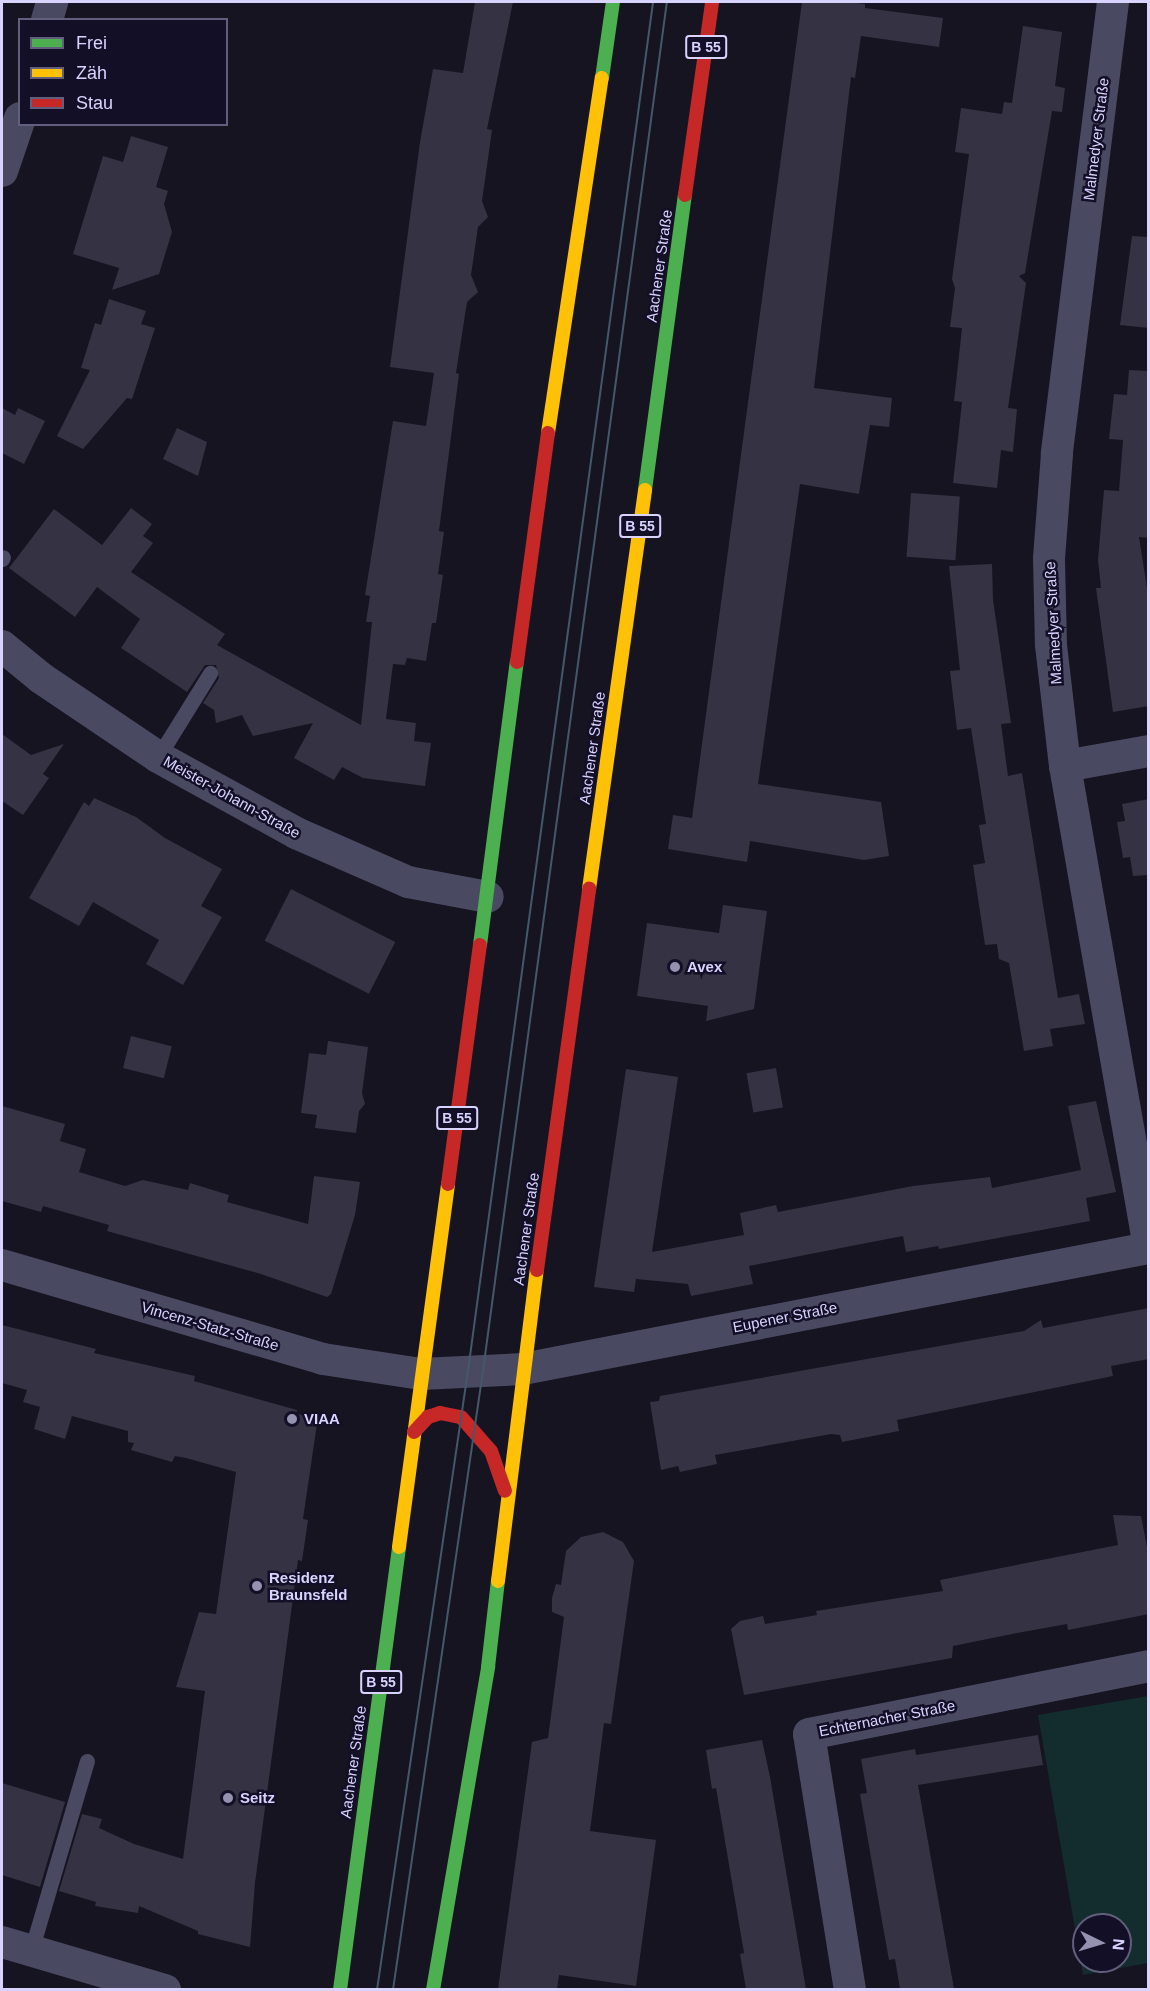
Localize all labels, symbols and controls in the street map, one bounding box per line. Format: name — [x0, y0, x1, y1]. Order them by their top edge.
legend — [18, 18, 228, 126]
text: Frei — [76, 33, 107, 53]
road number: B 55 — [685, 36, 727, 58]
text: Zäh — [76, 63, 107, 83]
street label: Malmedyer Straße — [1080, 77, 1112, 201]
text: Stau — [76, 93, 113, 113]
street label: Aachener Straße — [642, 209, 676, 323]
road number: B 55 — [619, 515, 661, 537]
street label: Malmedyer Straße — [1041, 561, 1065, 685]
street label: Aachener Straße — [575, 691, 609, 805]
street label: Meister-Johann-Straße — [161, 752, 303, 842]
place label: Avex — [687, 958, 722, 976]
marker: Avex — [668, 960, 682, 974]
road number: B 55 — [436, 1107, 478, 1129]
street label: Aachener Straße — [509, 1172, 543, 1286]
street label: Vincenz-Statz-Straße — [139, 1298, 281, 1354]
street label: Eupener Straße — [731, 1298, 839, 1336]
place label: VIAA — [304, 1410, 340, 1428]
marker: VIAA — [285, 1412, 299, 1426]
place label: Residenz Braunsfeld — [269, 1568, 347, 1603]
marker: Residenz Braunsfeld — [250, 1579, 264, 1593]
road number: B 55 — [360, 1671, 402, 1693]
street label: Echternacher Straße — [817, 1696, 957, 1740]
street label: Aachener Straße — [336, 1705, 370, 1819]
place label: Seitz — [240, 1789, 275, 1807]
marker: Seitz — [221, 1791, 235, 1805]
north arrow — [1072, 1913, 1132, 1973]
text: N — [1109, 1938, 1127, 1951]

